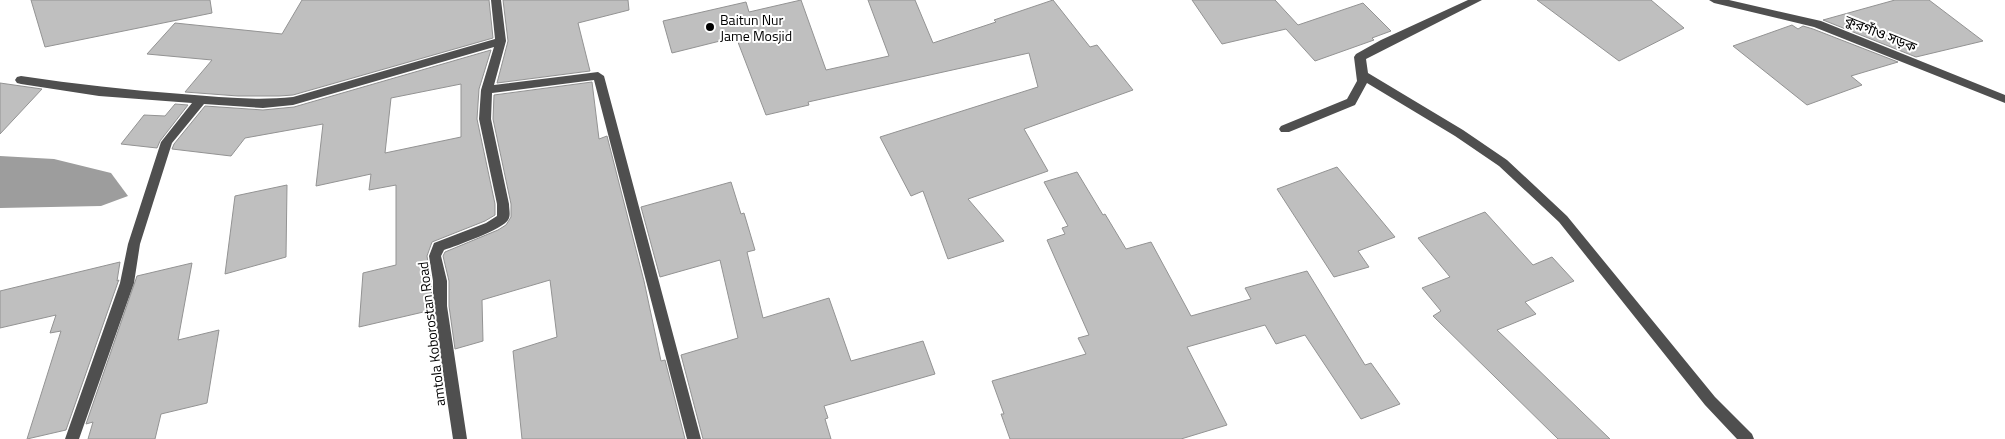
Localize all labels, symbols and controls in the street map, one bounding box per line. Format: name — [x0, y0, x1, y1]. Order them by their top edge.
place label: Baitun Nur Jame Mosjid — [720, 9, 792, 46]
street label: কুরগাঁও সড়ক — [1841, 9, 1921, 57]
marker: Baitun Nur Jame Mosjid — [704, 21, 716, 33]
street label: amtola Koborostan Road — [412, 260, 450, 408]

